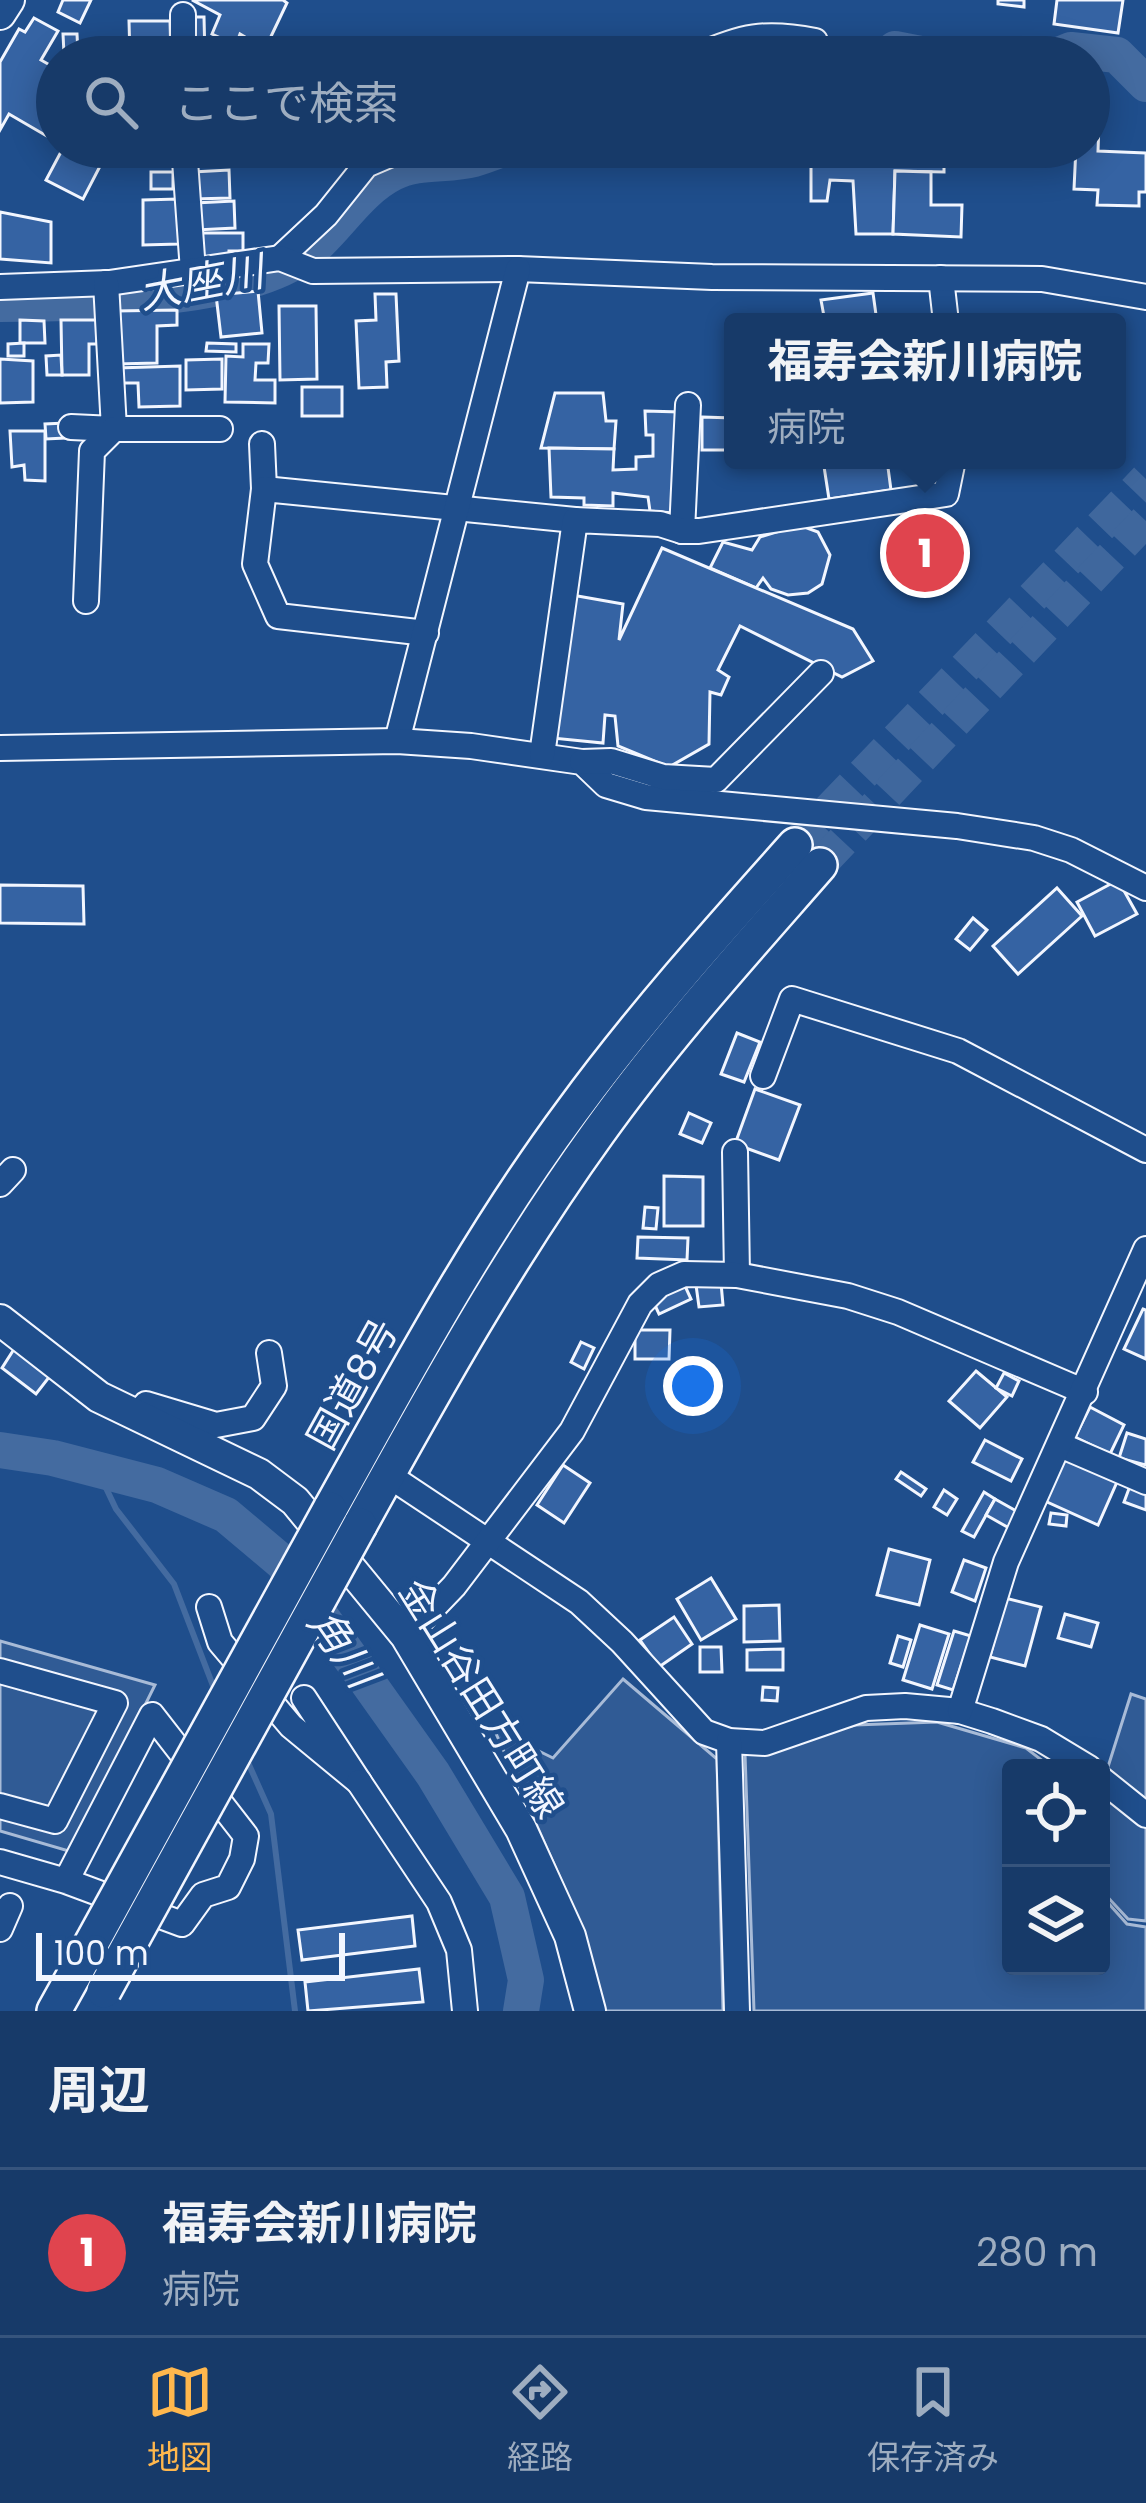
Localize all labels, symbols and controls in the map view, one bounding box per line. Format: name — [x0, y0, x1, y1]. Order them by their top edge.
search box — [36, 36, 1110, 168]
icon: search — [78, 69, 144, 135]
text: ここで検索 — [174, 72, 399, 135]
water label: 大座川 — [134, 241, 272, 323]
popup — [724, 313, 1126, 469]
text: 福寿会新川病院 — [767, 330, 1083, 393]
text: 病院 — [767, 400, 846, 455]
pin: 1 — [886, 508, 964, 598]
street label: 国道8号 — [294, 1309, 411, 1460]
your location — [663, 1356, 723, 1416]
street label: 金山谷田方町線 — [386, 1568, 577, 1829]
water label: 角川 — [294, 1597, 393, 1703]
map controls — [1002, 1759, 1110, 1975]
button: locate — [1002, 1759, 1110, 1867]
button: layers — [1002, 1867, 1110, 1975]
scale bar — [36, 1927, 345, 1980]
text: 100 m — [54, 1930, 149, 1977]
text: 周辺 — [48, 2054, 150, 2126]
text: 福寿会新川病院 — [162, 2192, 477, 2255]
text: 1 — [80, 2225, 94, 2280]
text: 280 m — [976, 2225, 1098, 2280]
text: 病院 — [162, 2262, 240, 2317]
tab: 地図 — [147, 2359, 213, 2483]
tab: 経路 — [507, 2359, 573, 2483]
tab: 保存済み — [867, 2359, 999, 2483]

